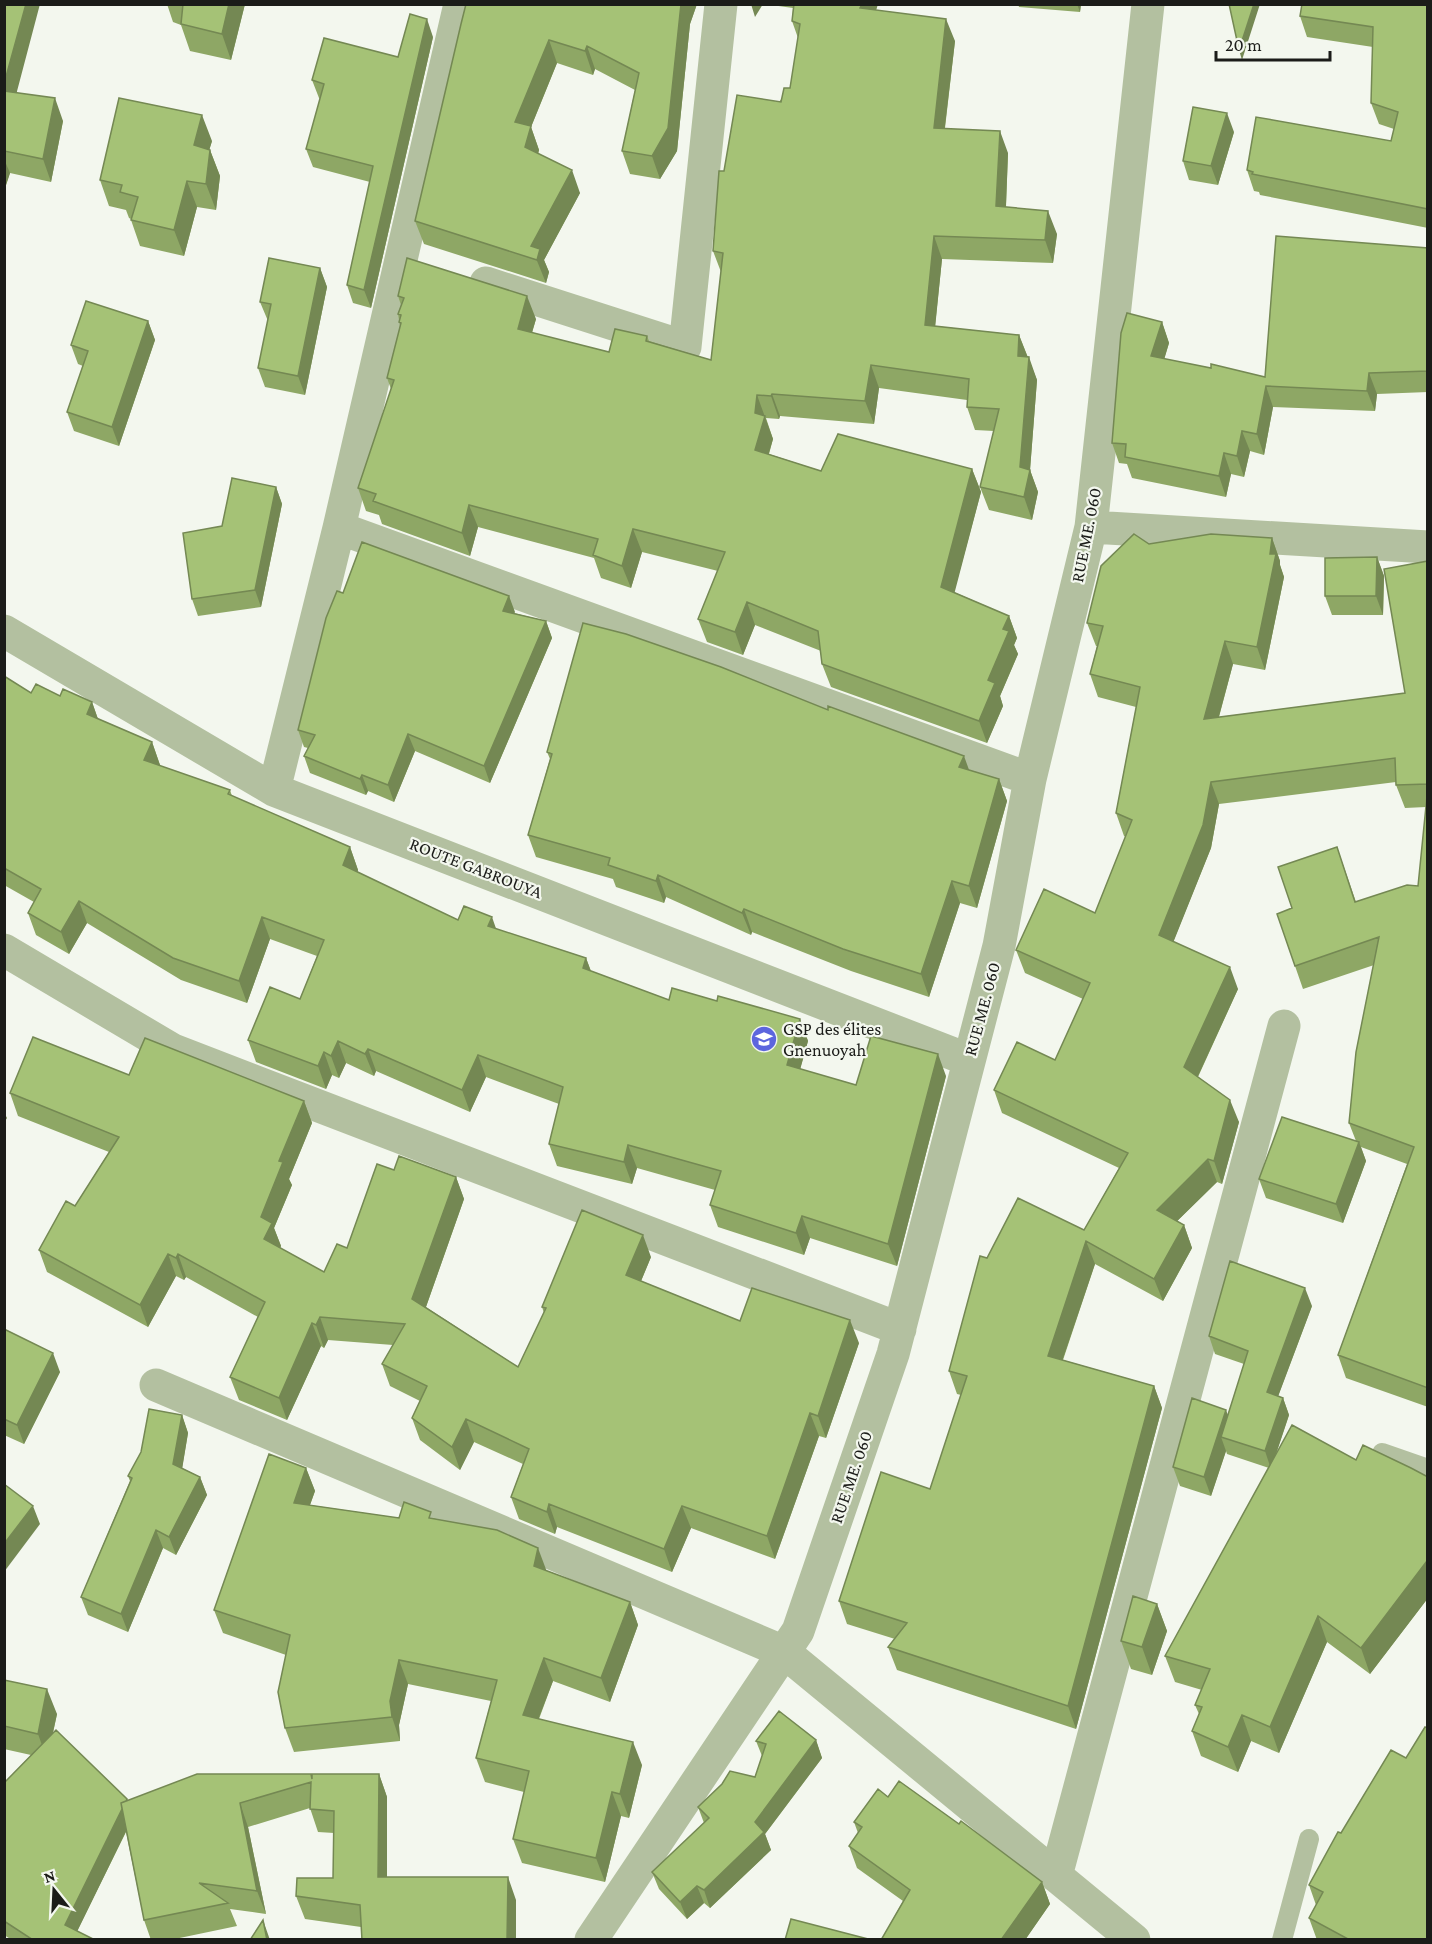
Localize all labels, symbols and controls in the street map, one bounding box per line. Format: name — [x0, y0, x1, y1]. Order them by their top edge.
scale bar — [1216, 24, 1330, 62]
text: 20 m — [1225, 35, 1262, 55]
street label: RUE ME. 060 — [1067, 486, 1105, 584]
street label: ROUTE GABROUYA — [407, 834, 546, 903]
street label: RUE ME. 060 — [960, 960, 1004, 1058]
place label: GSP des élites Gnenuoyah — [783, 1019, 881, 1060]
school or university icon: GSP des élites Gnenuoyah — [749, 1024, 779, 1054]
street label: RUE ME. 060 — [826, 1428, 876, 1526]
north arrow — [24, 1860, 84, 1920]
text: N — [42, 1866, 57, 1886]

